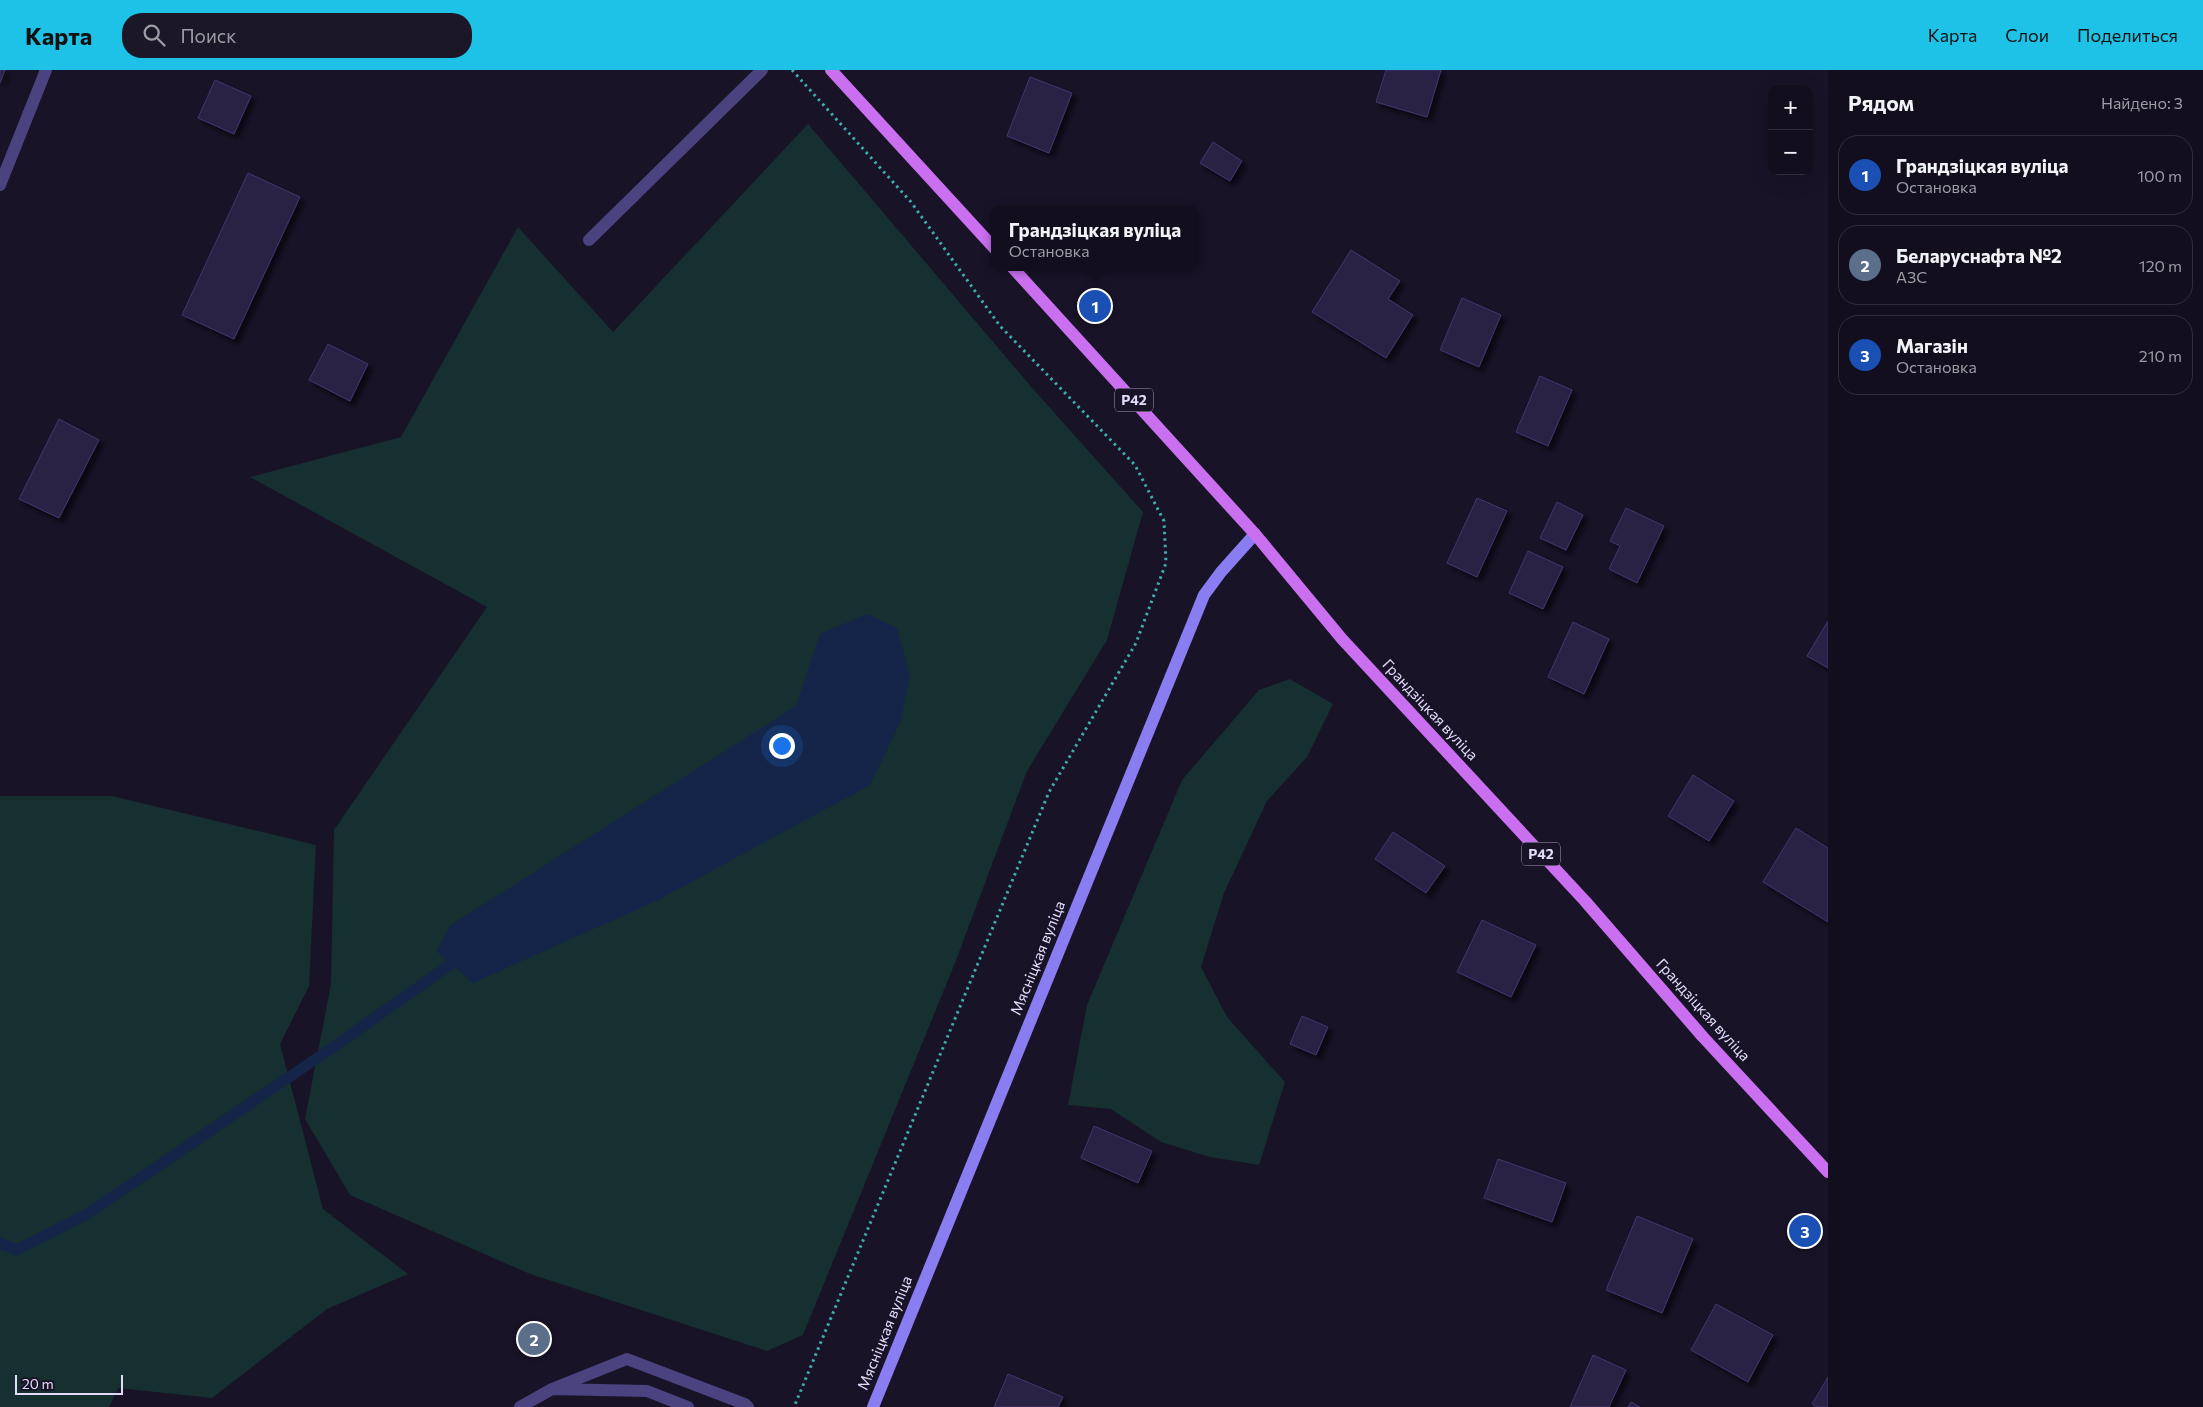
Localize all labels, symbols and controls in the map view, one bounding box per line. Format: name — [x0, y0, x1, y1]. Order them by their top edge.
search box — [122, 13, 472, 58]
text: Карта — [25, 21, 92, 50]
icon: search — [140, 21, 168, 49]
text: Поиск — [180, 24, 236, 47]
text: Карта — [1928, 24, 1977, 46]
text: Слои — [2005, 24, 2049, 46]
text: Поделиться — [2077, 24, 2178, 46]
map controls — [1768, 85, 1813, 175]
button: + — [1768, 85, 1813, 130]
text: Рядом — [1848, 90, 1914, 115]
text: Найдено: 3 — [2101, 93, 2183, 112]
button: − — [1768, 130, 1813, 175]
text: Грандзіцкая вуліца — [1896, 154, 2068, 177]
text: 1 — [1861, 166, 1869, 185]
text: 100 m — [2137, 166, 2182, 185]
text: Остановка — [1896, 177, 1977, 196]
popup — [991, 206, 1199, 271]
text: Грандзіцкая вуліца — [1009, 218, 1181, 241]
text: Остановка — [1009, 241, 1090, 260]
text: Беларуснафта №2 — [1896, 244, 2062, 267]
text: 2 — [1860, 256, 1870, 275]
text: 120 m — [2139, 256, 2182, 275]
text: АЗС — [1896, 267, 1927, 286]
pin: 1 — [1079, 287, 1111, 325]
text: Магазін — [1896, 334, 1968, 357]
text: 3 — [1860, 346, 1870, 365]
text: 210 m — [2139, 346, 2182, 365]
text: Остановка — [1896, 357, 1977, 376]
road number: Р42 — [1115, 388, 1153, 412]
street label: Грандзіцкая вуліца — [1379, 655, 1482, 764]
your location — [769, 733, 795, 759]
road number: Р42 — [1522, 842, 1560, 866]
street label: Мясніцкая вуліца — [1006, 898, 1068, 1017]
street label: Грандзіцкая вуліца — [1653, 954, 1754, 1064]
pin: 3 — [1789, 1212, 1821, 1250]
street label: Мясніцкая вуліца — [853, 1273, 915, 1392]
pin: 2 — [518, 1320, 550, 1358]
scale bar — [15, 1372, 122, 1395]
text: 20 m — [22, 1375, 54, 1392]

